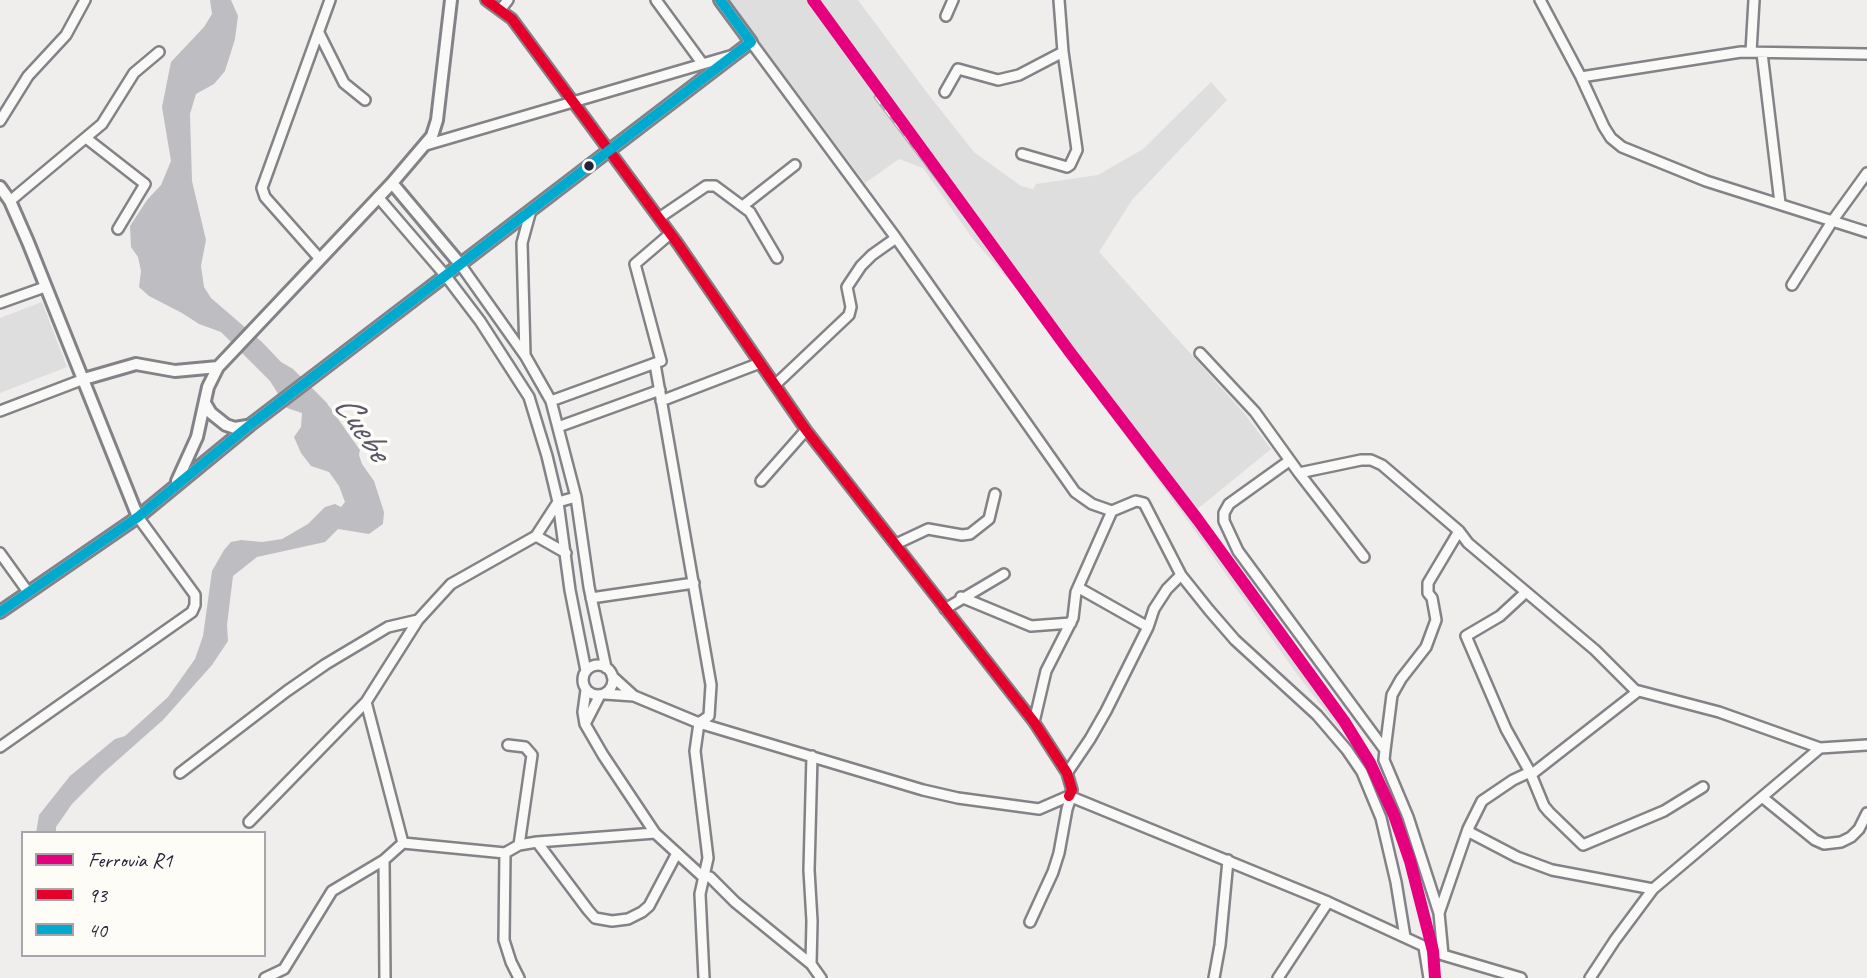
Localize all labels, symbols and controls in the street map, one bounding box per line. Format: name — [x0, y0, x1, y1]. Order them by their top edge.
unlabelled marker — [582, 159, 596, 173]
water label: Cuebe — [323, 386, 399, 470]
legend — [21, 831, 266, 957]
text: Ferrovia R1 — [88, 847, 172, 873]
text: 93 — [88, 882, 107, 908]
text: 40 — [88, 917, 107, 943]

